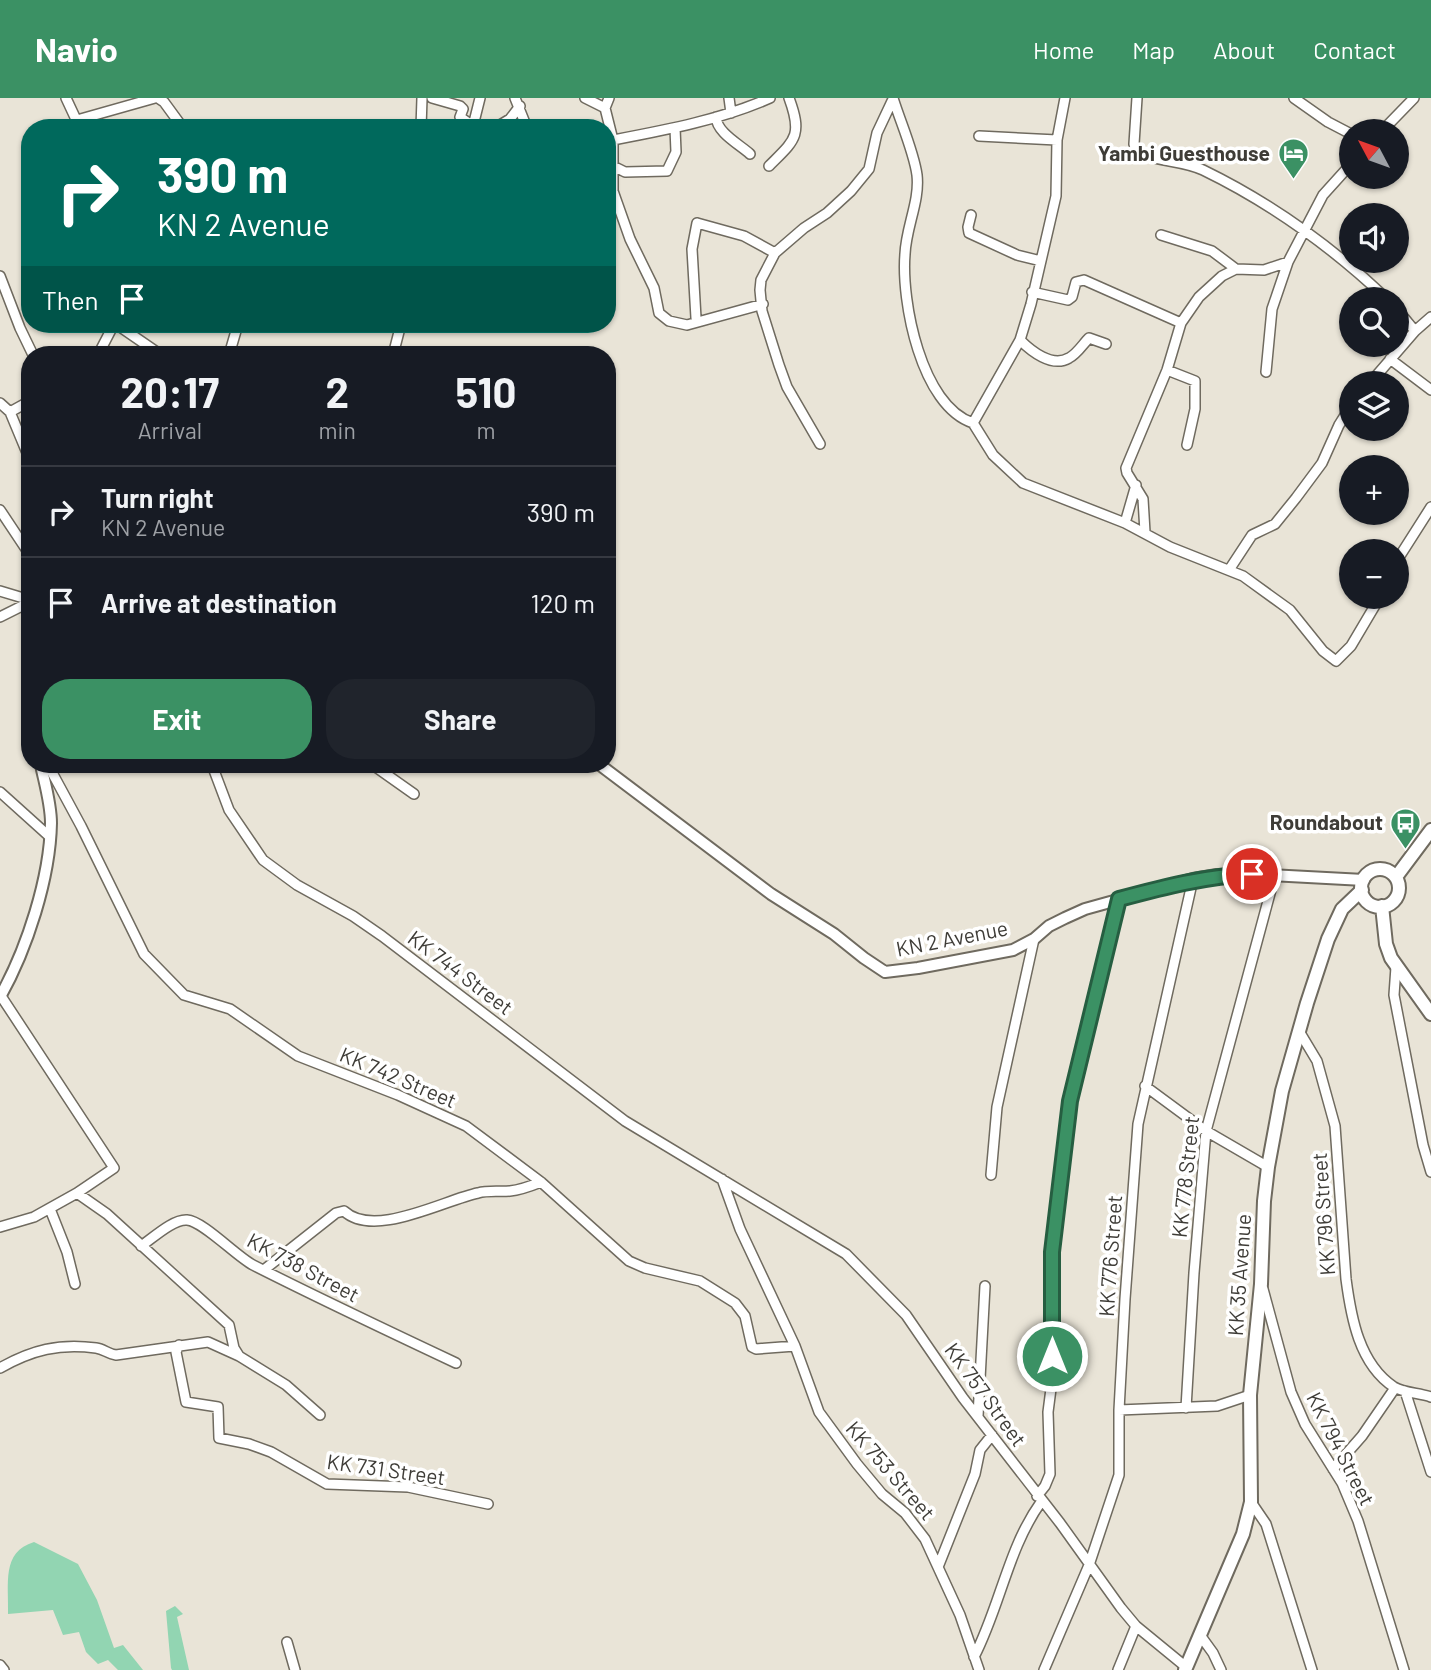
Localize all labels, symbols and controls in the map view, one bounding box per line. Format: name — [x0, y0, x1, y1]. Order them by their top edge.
text: Navio — [35, 29, 118, 69]
text: Home — [1033, 35, 1094, 64]
text: Map — [1132, 35, 1175, 64]
text: About — [1213, 35, 1275, 64]
text: Contact — [1313, 35, 1396, 64]
north arrow — [1339, 119, 1409, 189]
map controls — [1339, 119, 1409, 609]
hotel icon: Yambi Guesthouse — [1276, 137, 1310, 181]
place label: Yambi Guesthouse — [1098, 140, 1270, 165]
text: 390 m — [157, 144, 288, 203]
icon: right — [42, 147, 133, 238]
button: sound — [1339, 203, 1409, 273]
text: KN 2 Avenue — [157, 204, 330, 242]
icon: arrive — [113, 280, 151, 318]
text: Then — [42, 284, 99, 315]
button: search — [1339, 287, 1409, 357]
text: 20:17 — [121, 366, 219, 416]
text: 2 — [325, 366, 349, 416]
text: 510 — [455, 366, 516, 416]
button: layers — [1339, 371, 1409, 441]
text: Arrival — [138, 416, 202, 444]
text: min — [319, 416, 356, 444]
text: m — [476, 416, 495, 444]
button: + — [1339, 455, 1409, 525]
text: Turn right — [101, 482, 214, 513]
icon: right — [42, 493, 80, 531]
text: 390 m — [527, 496, 595, 527]
text: KN 2 Avenue — [101, 513, 225, 541]
button: − — [1339, 539, 1409, 609]
icon: arrive — [42, 584, 80, 622]
text: Arrive at destination — [101, 587, 337, 618]
text: 120 m — [531, 587, 595, 618]
button: Exit — [42, 679, 312, 759]
button: Share — [326, 679, 595, 759]
bus stop icon: Roundabout — [1389, 806, 1423, 850]
place label: Roundabout — [1270, 809, 1383, 834]
pin — [1222, 844, 1282, 904]
icon: arrive — [1233, 855, 1271, 893]
street label: KN 2 Avenue — [894, 914, 1010, 961]
street label: KK 744 Street — [404, 924, 518, 1019]
street label: KK 742 Street — [337, 1041, 461, 1112]
street label: KK 778 Street — [1166, 1115, 1203, 1239]
street label: KK 796 Street — [1306, 1152, 1339, 1276]
street label: KK 776 Street — [1093, 1194, 1126, 1318]
street label: KK 35 Avenue — [1222, 1213, 1255, 1337]
street label: KK 738 Street — [243, 1227, 364, 1307]
position arrow — [1015, 1319, 1089, 1393]
street label: KK 757 Street — [940, 1337, 1032, 1451]
street label: KK 794 Street — [1302, 1387, 1381, 1509]
street label: KK 753 Street — [841, 1415, 941, 1525]
street label: KK 731 Street — [325, 1448, 447, 1489]

